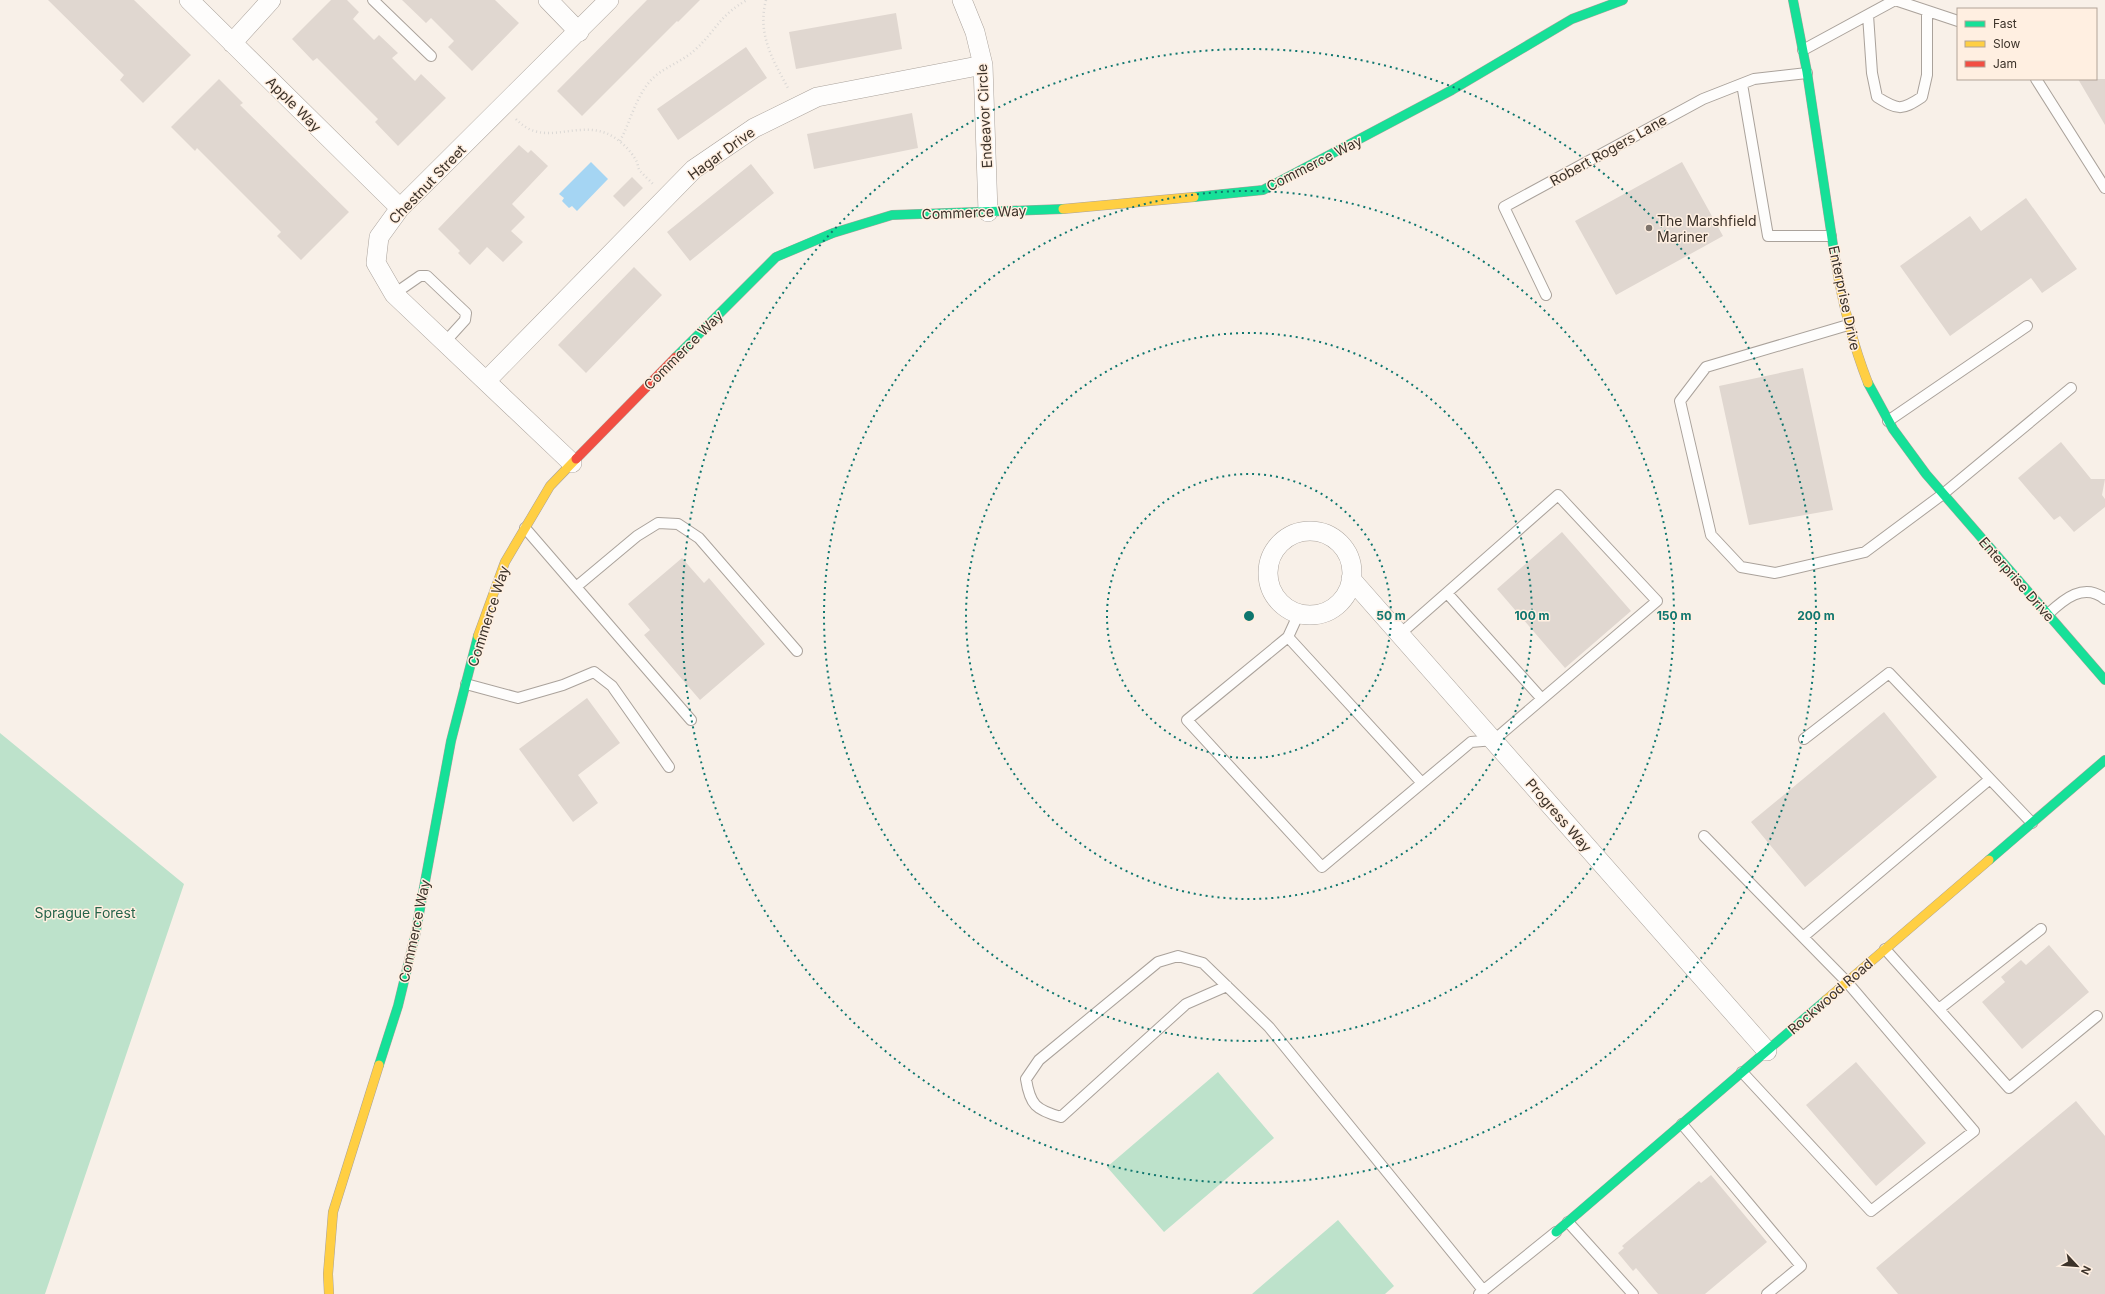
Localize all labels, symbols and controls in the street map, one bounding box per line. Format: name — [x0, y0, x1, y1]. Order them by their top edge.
legend — [1957, 8, 2097, 80]
text: Fast — [1993, 16, 2017, 31]
text: Slow — [1993, 36, 2021, 51]
text: Jam — [1993, 56, 2017, 71]
street label: Endeavor Circle — [973, 63, 995, 169]
street label: Apple Way — [263, 73, 325, 135]
street label: Robert Rogers Lane — [1547, 111, 1669, 189]
street label: Hagar Drive — [684, 123, 758, 183]
street label: Commerce Way — [1263, 132, 1365, 194]
street label: Chestnut Street — [385, 141, 469, 227]
street label: Commerce Way — [921, 202, 1027, 222]
place label: The Marshfield Mariner — [1657, 212, 1757, 245]
marker: The Marshfield Mariner — [1644, 223, 1654, 233]
street label: Enterprise Drive — [1826, 244, 1864, 352]
street label: Commerce Way — [640, 307, 726, 393]
street label: Enterprise Drive — [1976, 533, 2058, 625]
street label: Commerce Way — [464, 563, 512, 669]
text: 50 m — [1376, 608, 1406, 623]
text: 100 m — [1514, 608, 1550, 623]
text: 150 m — [1657, 608, 1691, 623]
text: 200 m — [1797, 608, 1835, 623]
centre of rings — [1242, 609, 1256, 623]
street label: Progress Way — [1523, 775, 1596, 855]
street label: Commerce Way — [395, 878, 433, 984]
park label: Sprague Forest — [35, 904, 136, 921]
street label: Rockwood Road — [1784, 954, 1876, 1038]
north arrow — [2057, 1246, 2097, 1286]
text: N — [2078, 1264, 2094, 1277]

